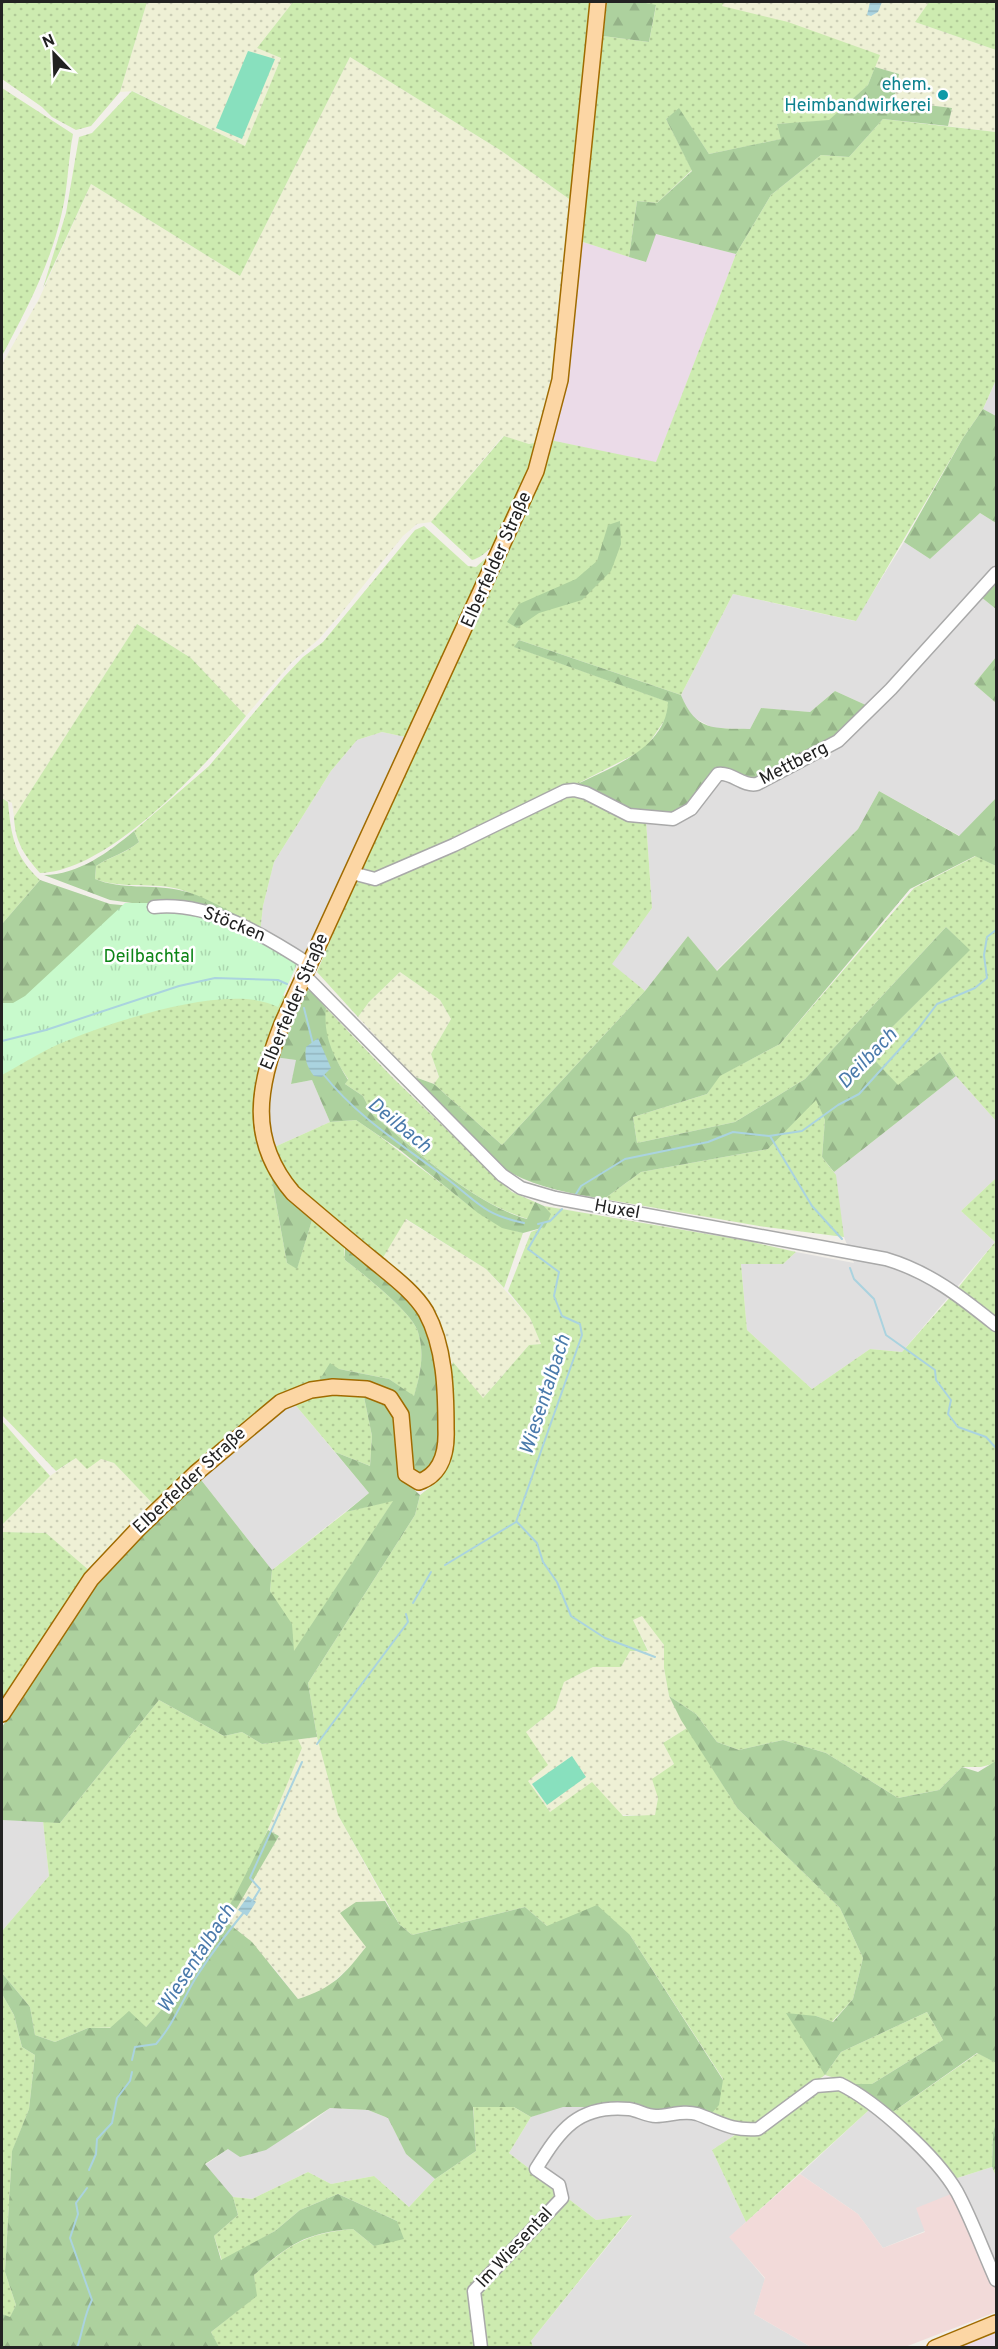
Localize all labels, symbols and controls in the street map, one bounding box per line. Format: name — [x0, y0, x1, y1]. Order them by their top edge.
north arrow — [24, 24, 84, 84]
text: N — [40, 31, 58, 53]
place label: ehem. Heimbandwirkerei — [784, 74, 931, 118]
marker: ehem. Heimbandwirkerei — [936, 88, 950, 102]
street label: Elberfelder Straße — [457, 488, 537, 632]
street label: Mettberg — [756, 737, 832, 791]
street label: Stöcken — [199, 902, 269, 948]
street label: Elberfelder Straße — [256, 930, 334, 1074]
park label: Deilbachtal — [104, 946, 194, 969]
water label: Deilbach — [833, 1023, 904, 1095]
water label: Deilbach — [362, 1092, 436, 1160]
street label: Huxel — [592, 1195, 642, 1225]
water label: Wiesentalbach — [514, 1331, 578, 1458]
street label: Elberfelder Straße — [129, 1423, 251, 1539]
water label: Wiesentalbach — [152, 1899, 242, 2018]
street label: Im Wiesental — [472, 2203, 558, 2293]

